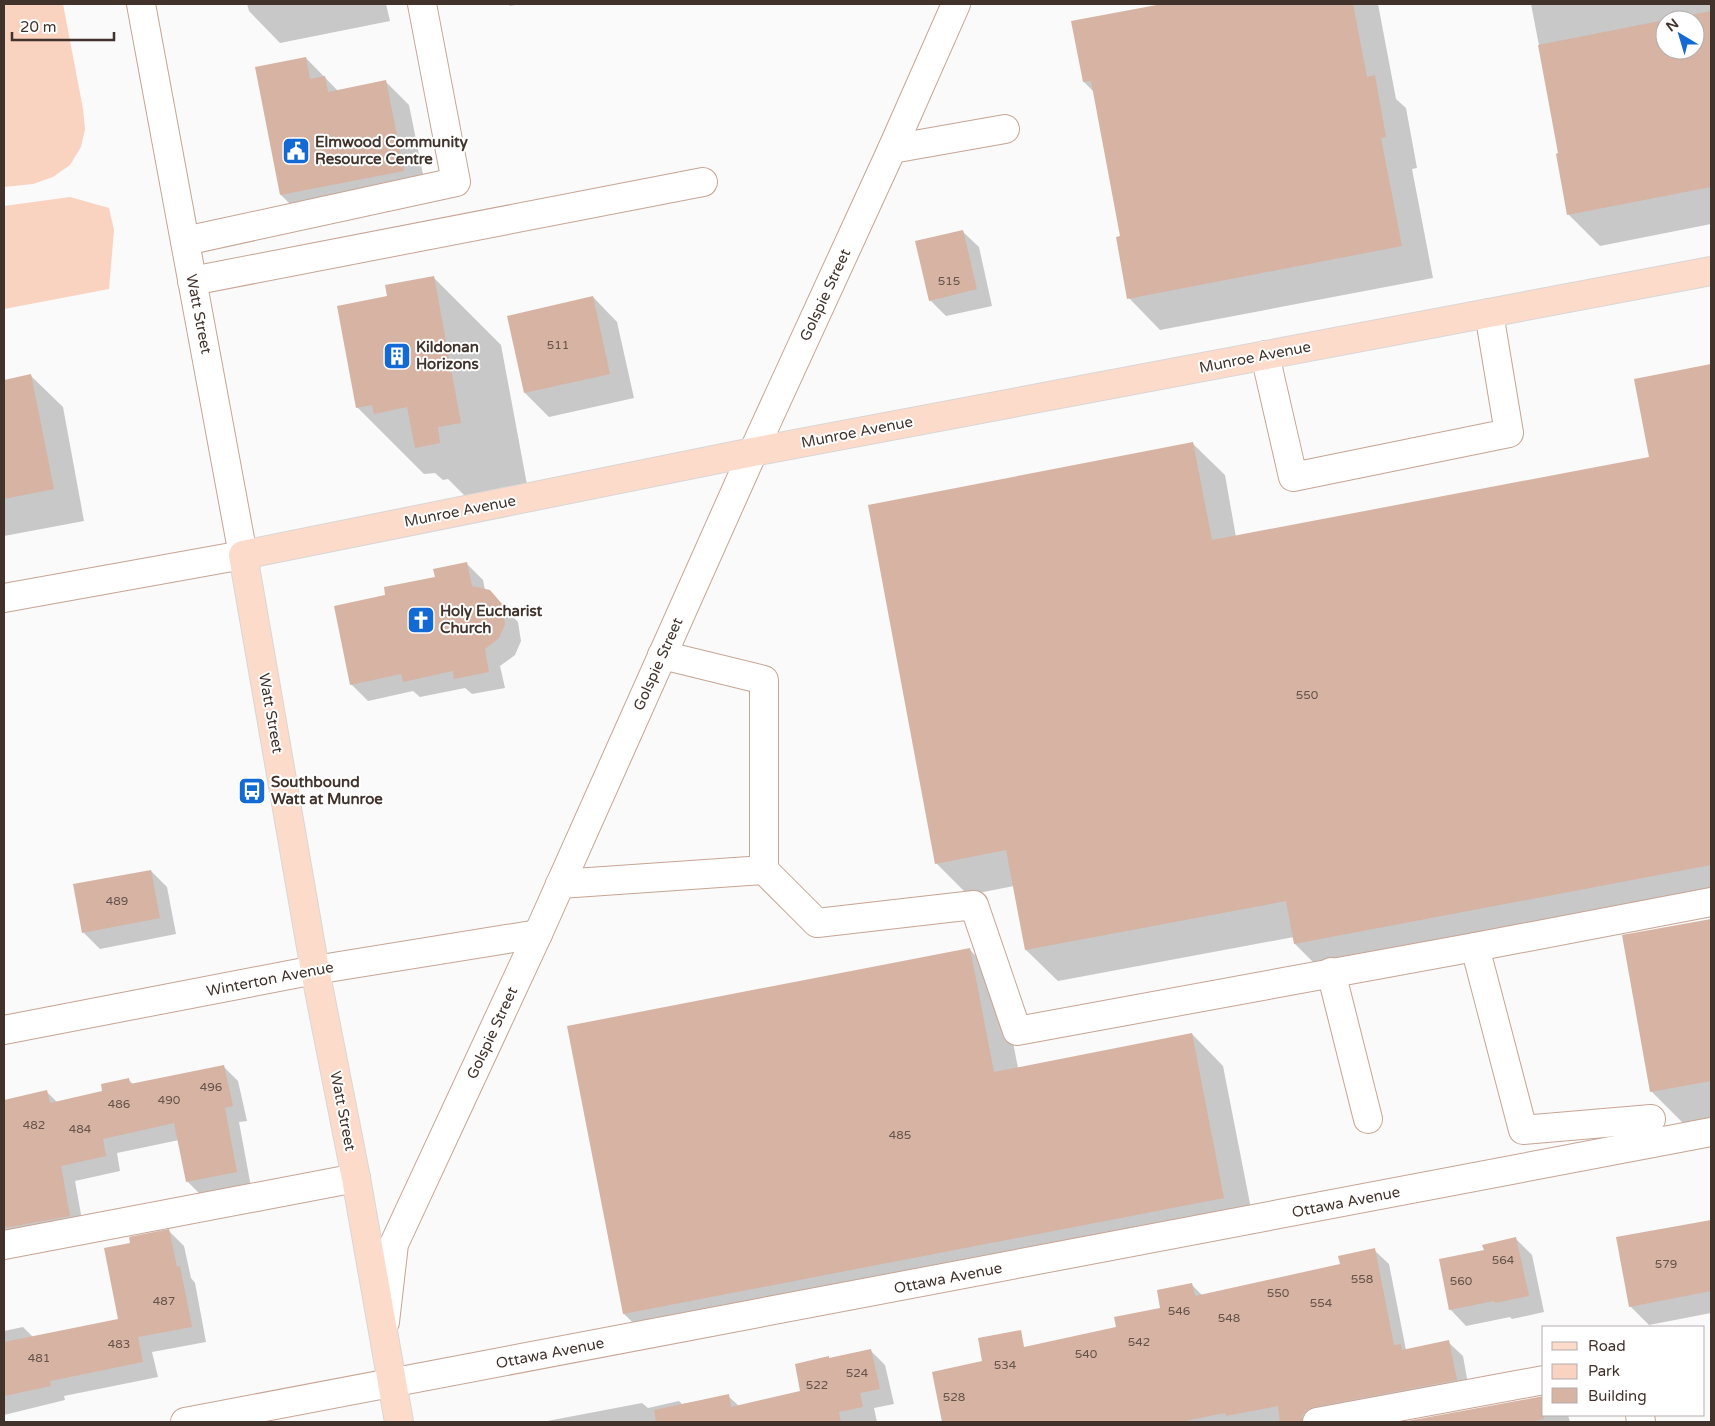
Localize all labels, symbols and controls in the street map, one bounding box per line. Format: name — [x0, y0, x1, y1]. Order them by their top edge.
scale bar — [12, 10, 115, 42]
north arrow — [1655, 10, 1705, 60]
text: N — [1663, 15, 1682, 35]
text: 20 m — [20, 18, 57, 36]
place label: Elmwood Community Resource Centre — [315, 133, 468, 168]
public building icon: Elmwood Community Resource Centre — [281, 136, 311, 166]
street label: Golspie Street — [796, 246, 854, 344]
street label: Watt Street — [182, 273, 216, 356]
house number: 515 — [938, 274, 960, 288]
street label: Munroe Avenue — [1198, 337, 1312, 377]
place label: Kildonan Horizons — [416, 338, 479, 373]
house number: 511 — [547, 338, 569, 352]
building icon: Kildonan Horizons — [382, 341, 412, 371]
street label: Munroe Avenue — [800, 412, 914, 452]
street label: Munroe Avenue — [403, 491, 517, 531]
place label: Holy Eucharist Church — [440, 602, 543, 637]
church icon: Holy Eucharist Church — [406, 605, 436, 635]
street label: Golspie Street — [629, 614, 687, 713]
street label: Watt Street — [255, 672, 287, 755]
house number: 550 — [1296, 688, 1319, 702]
place label: Southbound Watt at Munroe — [271, 773, 383, 808]
bus stop icon: Southbound Watt at Munroe — [237, 776, 267, 806]
house number: 489 — [106, 894, 128, 908]
street label: Winterton Avenue — [205, 958, 335, 1000]
street label: Golspie Street — [463, 984, 521, 1082]
street label: Watt Street — [326, 1070, 360, 1153]
house number: 496 — [200, 1080, 222, 1094]
house number: 490 — [158, 1093, 181, 1107]
house number: 486 — [108, 1097, 130, 1111]
house number: 482 — [23, 1118, 45, 1132]
house number: 484 — [69, 1122, 92, 1136]
house number: 485 — [889, 1128, 911, 1142]
street label: Ottawa Avenue — [1290, 1183, 1402, 1221]
house number: 564 — [1492, 1253, 1515, 1267]
house number: 579 — [1655, 1257, 1677, 1271]
street label: Ottawa Avenue — [892, 1259, 1004, 1297]
house number: 558 — [1351, 1272, 1373, 1286]
house number: 560 — [1450, 1274, 1473, 1288]
house number: 550 — [1267, 1286, 1290, 1300]
house number: 487 — [153, 1294, 175, 1308]
house number: 554 — [1310, 1296, 1333, 1310]
house number: 546 — [1168, 1304, 1190, 1318]
house number: 548 — [1218, 1311, 1240, 1325]
legend — [1542, 1326, 1705, 1416]
street label: Ottawa Avenue — [494, 1334, 606, 1372]
house number: 542 — [1128, 1335, 1150, 1349]
house number: 483 — [108, 1337, 130, 1351]
text: Road — [1588, 1337, 1626, 1355]
house number: 540 — [1075, 1347, 1098, 1361]
house number: 481 — [28, 1351, 50, 1365]
house number: 534 — [994, 1358, 1017, 1372]
text: Park — [1588, 1362, 1620, 1380]
house number: 524 — [846, 1366, 869, 1380]
house number: 522 — [806, 1378, 828, 1392]
text: Building — [1588, 1387, 1647, 1405]
house number: 528 — [943, 1390, 965, 1404]

